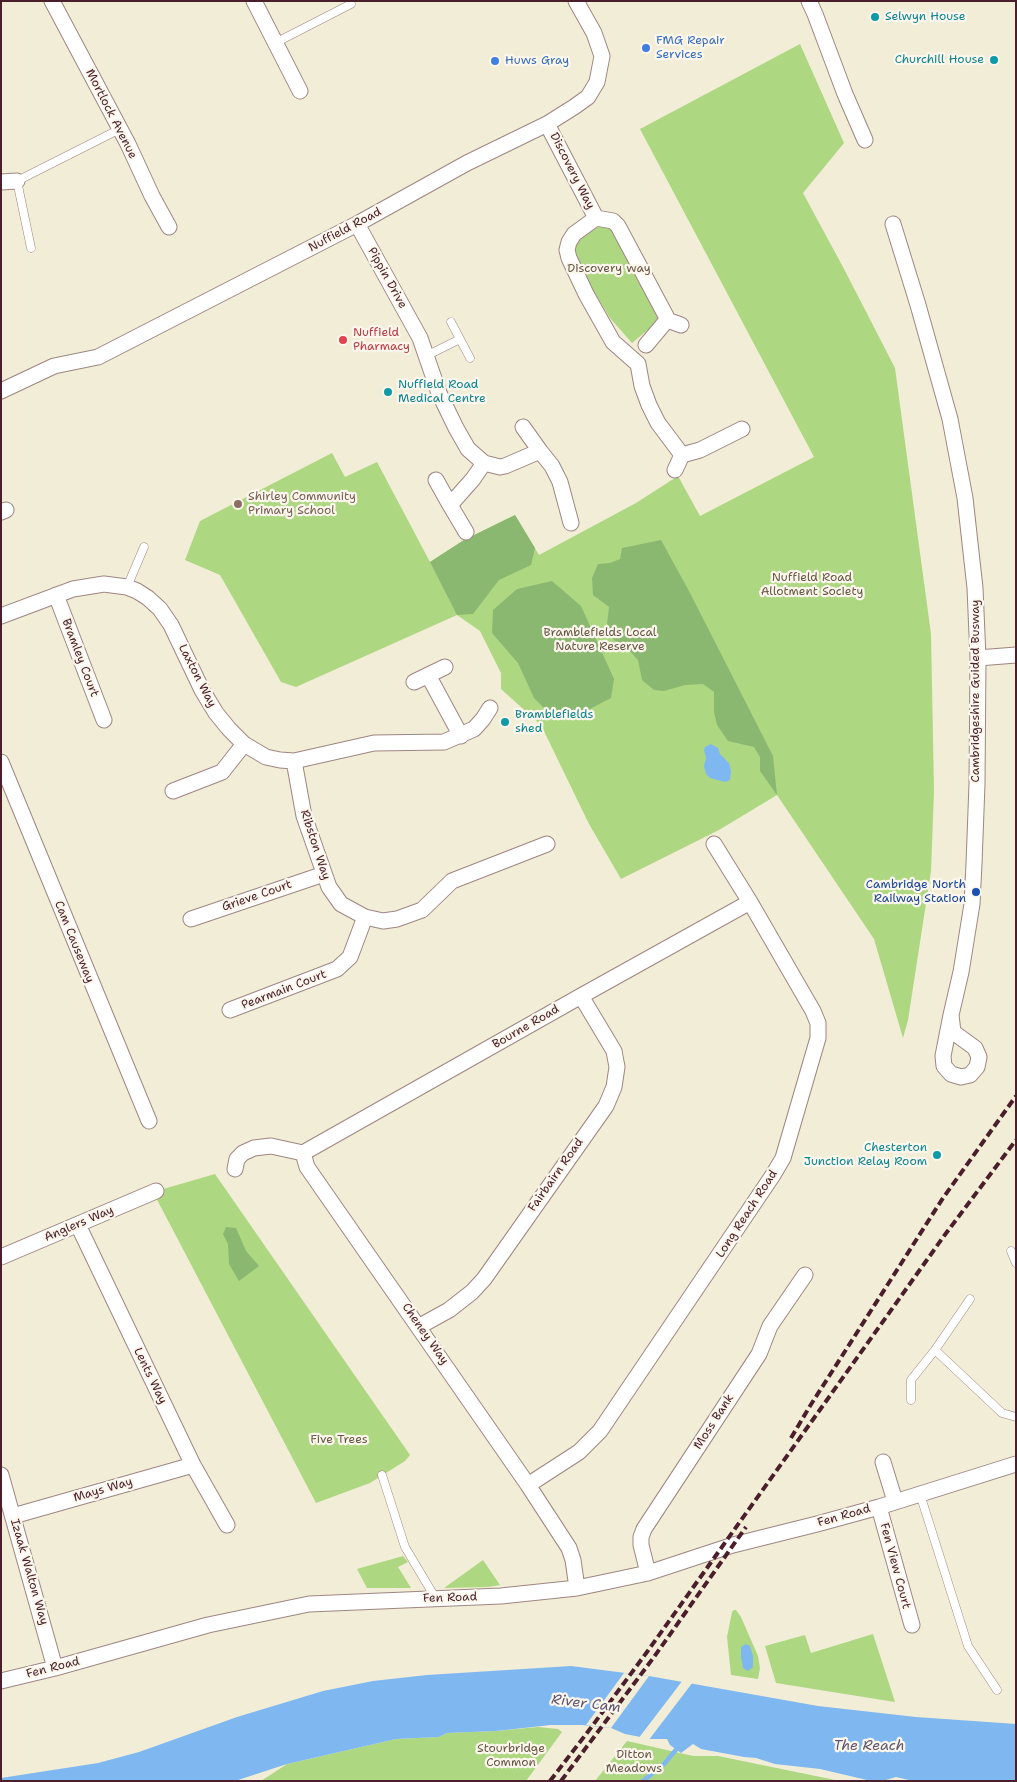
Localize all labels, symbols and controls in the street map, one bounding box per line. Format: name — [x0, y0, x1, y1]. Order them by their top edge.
place label: Selwyn House — [885, 10, 966, 24]
marker: Selwyn House — [869, 11, 881, 23]
place label: FMG Repair Services — [656, 34, 725, 62]
marker: FMG Repair Services — [640, 42, 652, 54]
place label: Churchill House — [895, 53, 984, 67]
place label: Huws Gray — [505, 54, 569, 68]
marker: Churchill House — [988, 54, 1000, 66]
marker: Huws Gray — [489, 55, 501, 67]
street label: Mortlock Avenue — [82, 67, 140, 161]
street label: Discovery Way — [546, 130, 598, 212]
street label: Nuffield Road — [306, 205, 384, 255]
street label: Pippin Drive — [364, 245, 410, 311]
park label: Discovery way — [567, 262, 651, 276]
place label: Nuffield Pharmacy — [353, 326, 410, 354]
marker: Nuffield Pharmacy — [337, 334, 349, 346]
place label: Nuffield Road Medical Centre — [398, 378, 486, 406]
marker: Nuffield Road Medical Centre — [382, 386, 394, 398]
place label: Shirley Community Primary School — [248, 490, 356, 518]
marker: Shirley Community Primary School — [232, 498, 244, 510]
park label: Nuffield Road Allotment Society — [761, 571, 863, 599]
street label: Cambridgeshire Guided Busway — [969, 600, 983, 782]
street label: Bramley Court — [58, 617, 102, 699]
park label: Bramblefields Local Nature Reserve — [544, 626, 656, 654]
street label: Laxton Way — [175, 642, 219, 710]
place label: Bramblefields shed — [515, 708, 593, 736]
marker: Bramblefields shed — [499, 716, 511, 728]
street label: Ribston Way — [297, 808, 333, 882]
street label: Grieve Court — [220, 877, 294, 915]
place label: Cambridge North Railway Station — [866, 878, 966, 906]
marker: Cambridge North Railway Station — [970, 886, 982, 898]
street label: Cam Causeway — [51, 899, 97, 985]
street label: Pearmain Court — [239, 967, 329, 1013]
street label: Bourne Road — [490, 1002, 562, 1052]
street label: Fairbairn Road — [525, 1135, 587, 1215]
place label: Chesterton Junction Relay Room — [804, 1141, 927, 1169]
marker: Chesterton Junction Relay Room — [931, 1149, 943, 1161]
street label: Long Reach Road — [713, 1167, 781, 1261]
street label: Anglers Way — [42, 1203, 116, 1245]
street label: Cheney Way — [399, 1301, 451, 1367]
street label: Lents Way — [130, 1346, 170, 1406]
street label: Moss Bank — [691, 1392, 737, 1452]
park label: Five Trees — [310, 1433, 368, 1447]
street label: Mays Way — [72, 1475, 134, 1505]
street label: Fen Road — [816, 1502, 872, 1530]
street label: Izaak Walton Way — [7, 1517, 51, 1627]
street label: Fen View Court — [877, 1521, 913, 1611]
street label: Fen Road — [423, 1590, 477, 1606]
street label: Fen Road — [25, 1654, 81, 1682]
water label: River Cam — [550, 1691, 622, 1717]
water label: The Reach — [833, 1738, 905, 1754]
park label: Stourbridge Common — [477, 1742, 545, 1770]
park label: Ditton Meadows — [606, 1748, 662, 1776]

